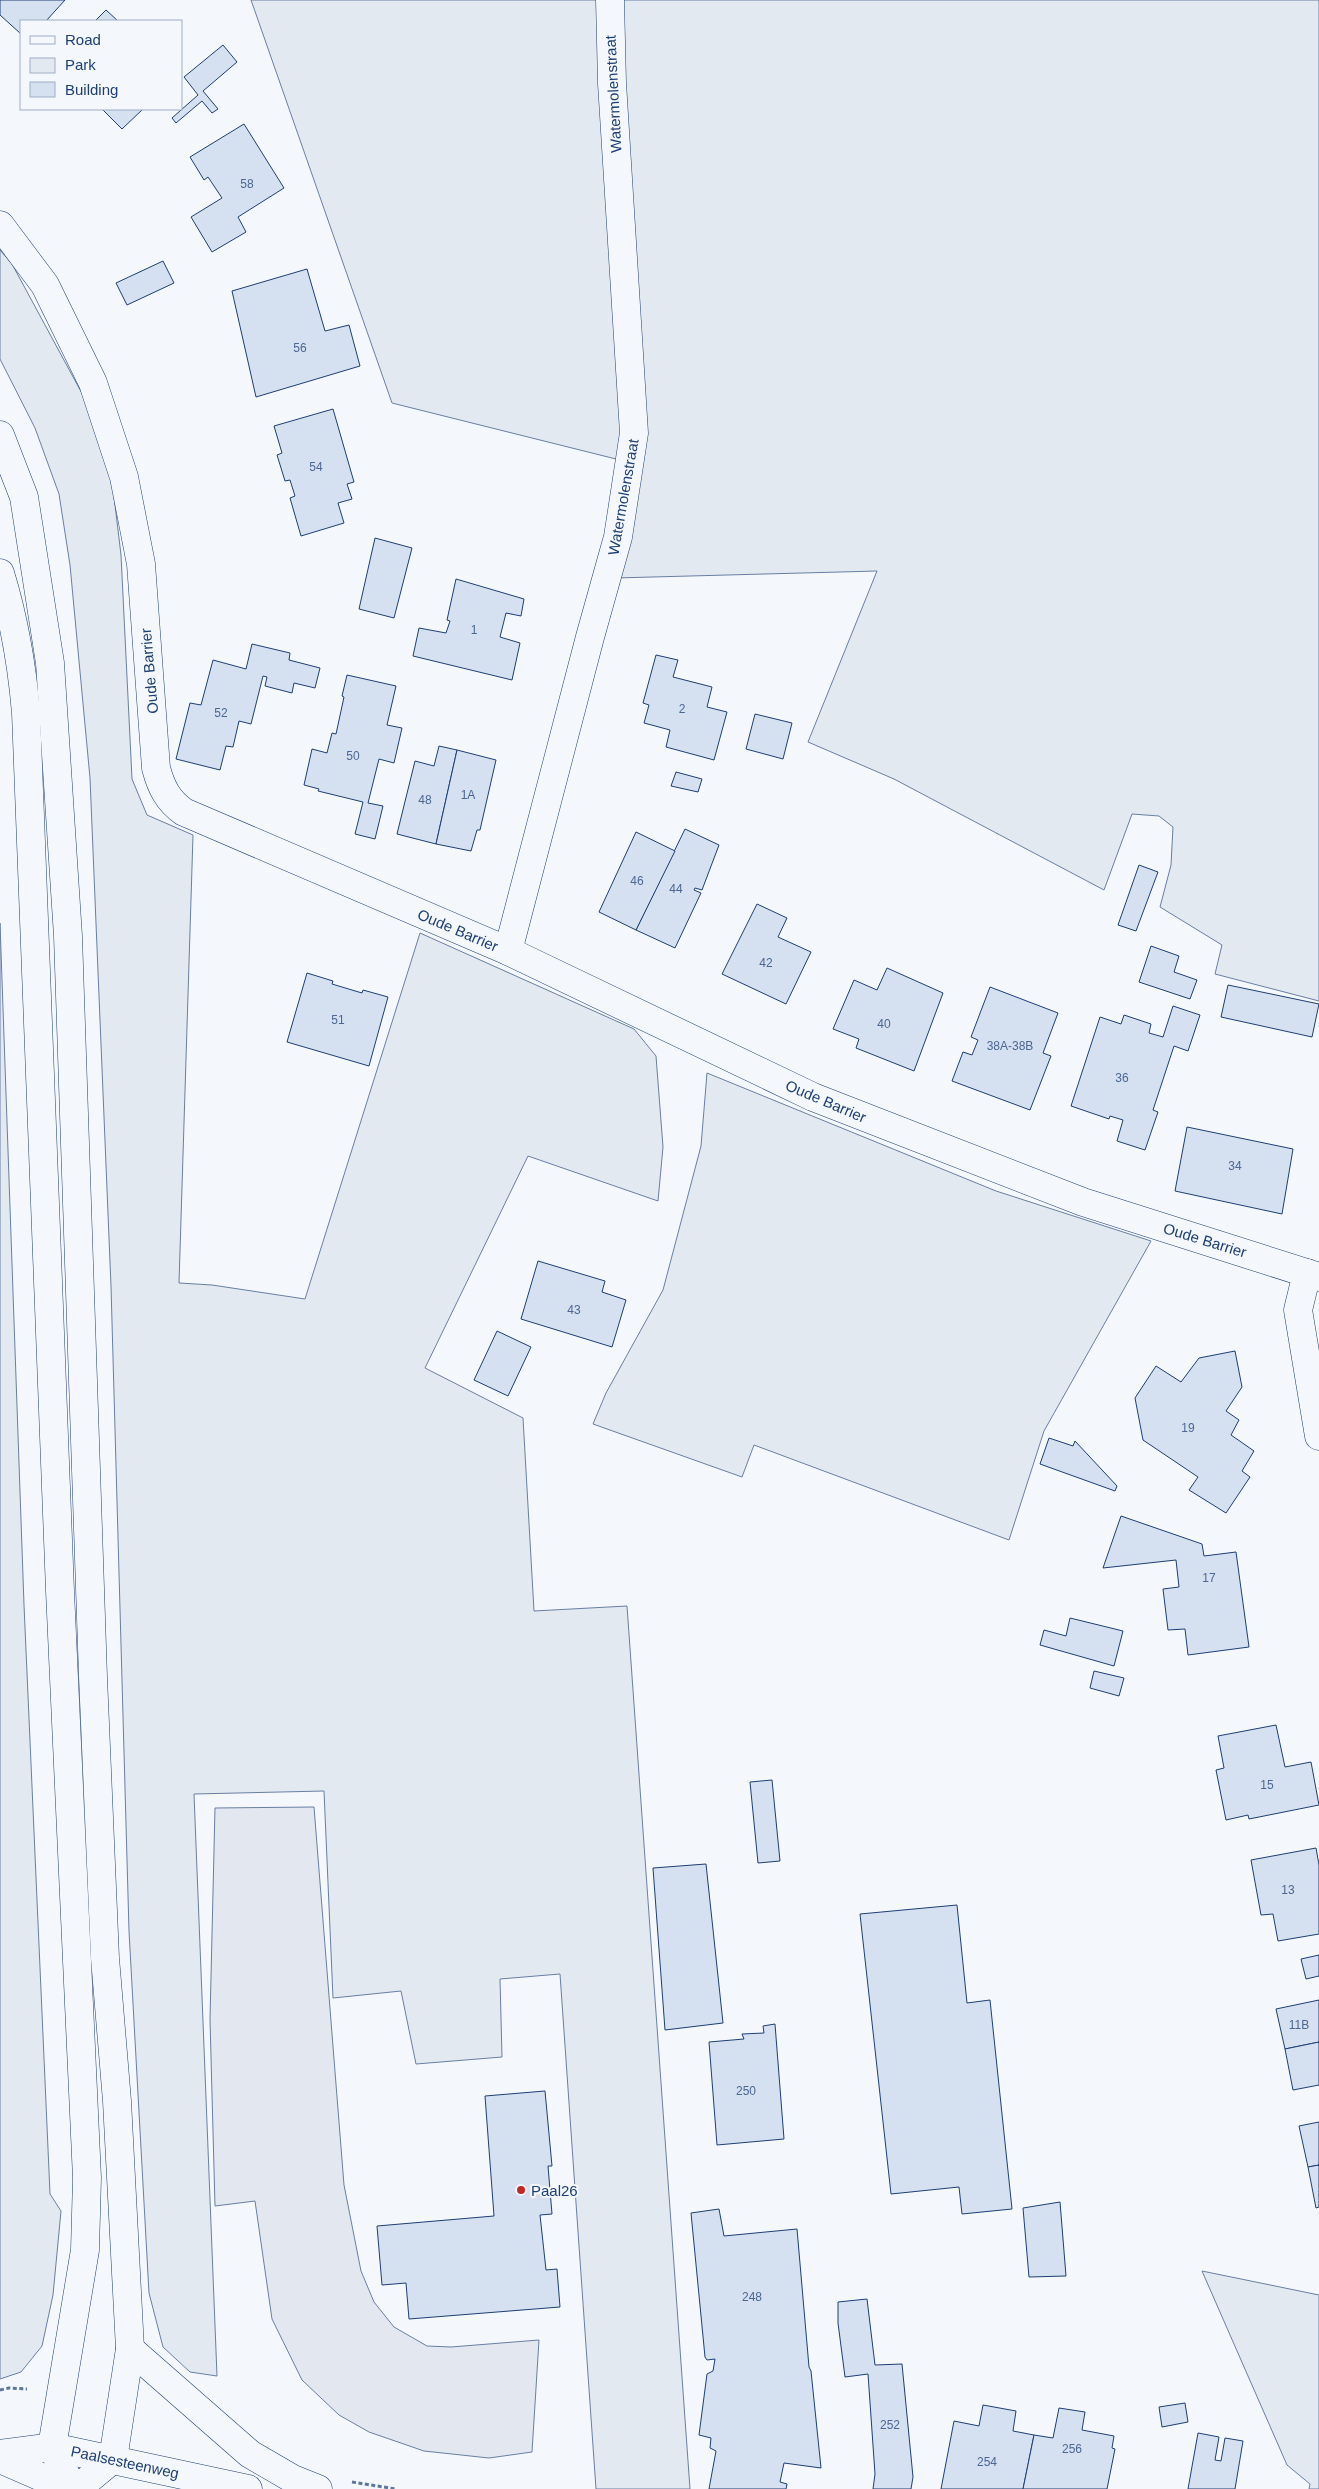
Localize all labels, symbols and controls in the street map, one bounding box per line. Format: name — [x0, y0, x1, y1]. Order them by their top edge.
legend — [20, 20, 182, 110]
text: Road — [65, 31, 101, 48]
street label: Watermolenstraat — [601, 34, 625, 153]
text: Park — [65, 56, 96, 73]
text: Building — [65, 81, 118, 98]
house number: 58 — [240, 177, 254, 191]
house number: 56 — [293, 341, 307, 355]
street label: Watermolenstraat — [604, 437, 642, 556]
house number: 54 — [309, 460, 323, 474]
house number: 1 — [471, 623, 478, 637]
street label: Oude Barrier — [137, 627, 161, 715]
house number: 2 — [679, 702, 686, 716]
house number: 52 — [214, 706, 228, 720]
house number: 50 — [346, 749, 360, 763]
house number: 1A — [461, 788, 475, 802]
house number: 48 — [418, 793, 432, 807]
house number: 46 — [630, 874, 644, 888]
house number: 44 — [669, 882, 683, 896]
street label: Oude Barrier — [415, 905, 501, 955]
house number: 42 — [759, 956, 773, 970]
house number: 51 — [331, 1013, 345, 1027]
house number: 40 — [877, 1017, 891, 1031]
house number: 38A-38B — [987, 1039, 1033, 1053]
house number: 36 — [1115, 1071, 1129, 1085]
street label: Oude Barrier — [783, 1076, 869, 1126]
house number: 34 — [1228, 1159, 1242, 1173]
street label: Oude Barrier — [1161, 1219, 1249, 1261]
house number: 43 — [567, 1303, 581, 1317]
house number: 19 — [1181, 1421, 1195, 1435]
house number: 17 — [1202, 1571, 1216, 1585]
house number: 15 — [1260, 1778, 1274, 1792]
house number: 13 — [1281, 1883, 1295, 1897]
house number: 11B — [1289, 2018, 1309, 2032]
house number: 250 — [736, 2084, 756, 2098]
place label: Paal26 — [531, 2182, 578, 2199]
marker: Paal26 — [515, 2184, 527, 2196]
house number: 248 — [742, 2290, 762, 2304]
house number: 252 — [880, 2418, 900, 2432]
street label: Paalsesteenweg — [69, 2442, 181, 2482]
house number: 256 — [1062, 2442, 1082, 2456]
house number: 254 — [977, 2455, 997, 2469]

